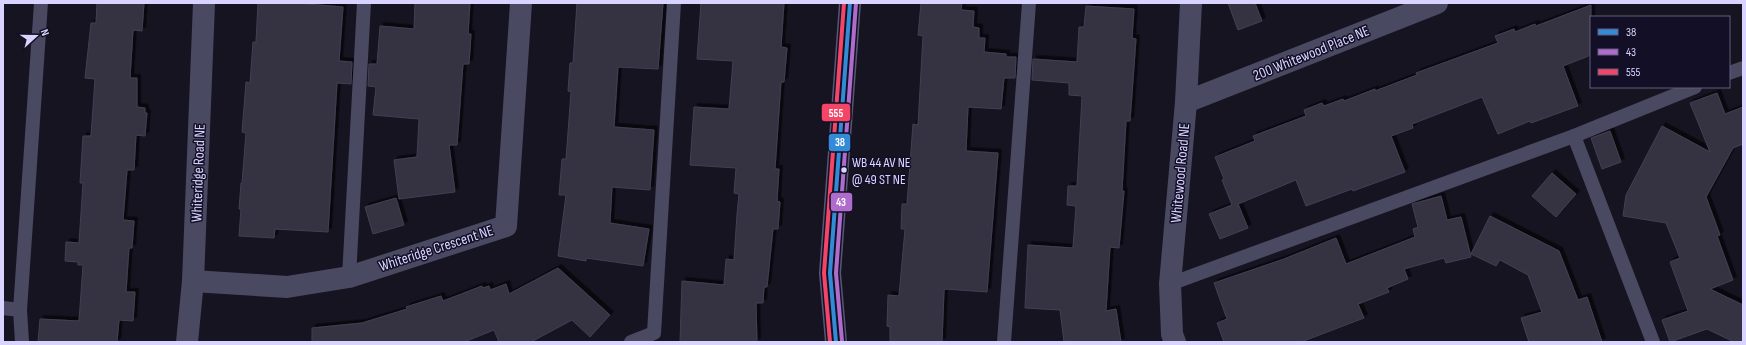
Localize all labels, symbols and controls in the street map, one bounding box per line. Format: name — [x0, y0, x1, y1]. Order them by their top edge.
north arrow — [16, 16, 56, 56]
legend — [1590, 16, 1730, 88]
street label: 200 Whitewood Place NE — [1250, 21, 1372, 85]
text: 38 — [1626, 25, 1636, 40]
text: N — [38, 28, 52, 38]
text: 43 — [1626, 45, 1636, 60]
text: 555 — [1626, 65, 1641, 80]
line badge: 555 — [821, 103, 851, 122]
text: 555 — [829, 107, 843, 120]
street label: Whitewood Road NE — [1167, 122, 1194, 224]
street label: Whiteridge Road NE — [187, 124, 210, 222]
line badge: 38 — [828, 133, 851, 152]
text: 38 — [835, 136, 845, 149]
place label: WB 44 AV NE @ 49 ST NE — [852, 154, 911, 188]
marker: WB 44 AV NE @ 49 ST NE — [839, 165, 849, 175]
line badge: 43 — [830, 192, 853, 212]
text: 43 — [836, 196, 846, 209]
street label: Whiteridge Crescent NE — [377, 221, 496, 276]

